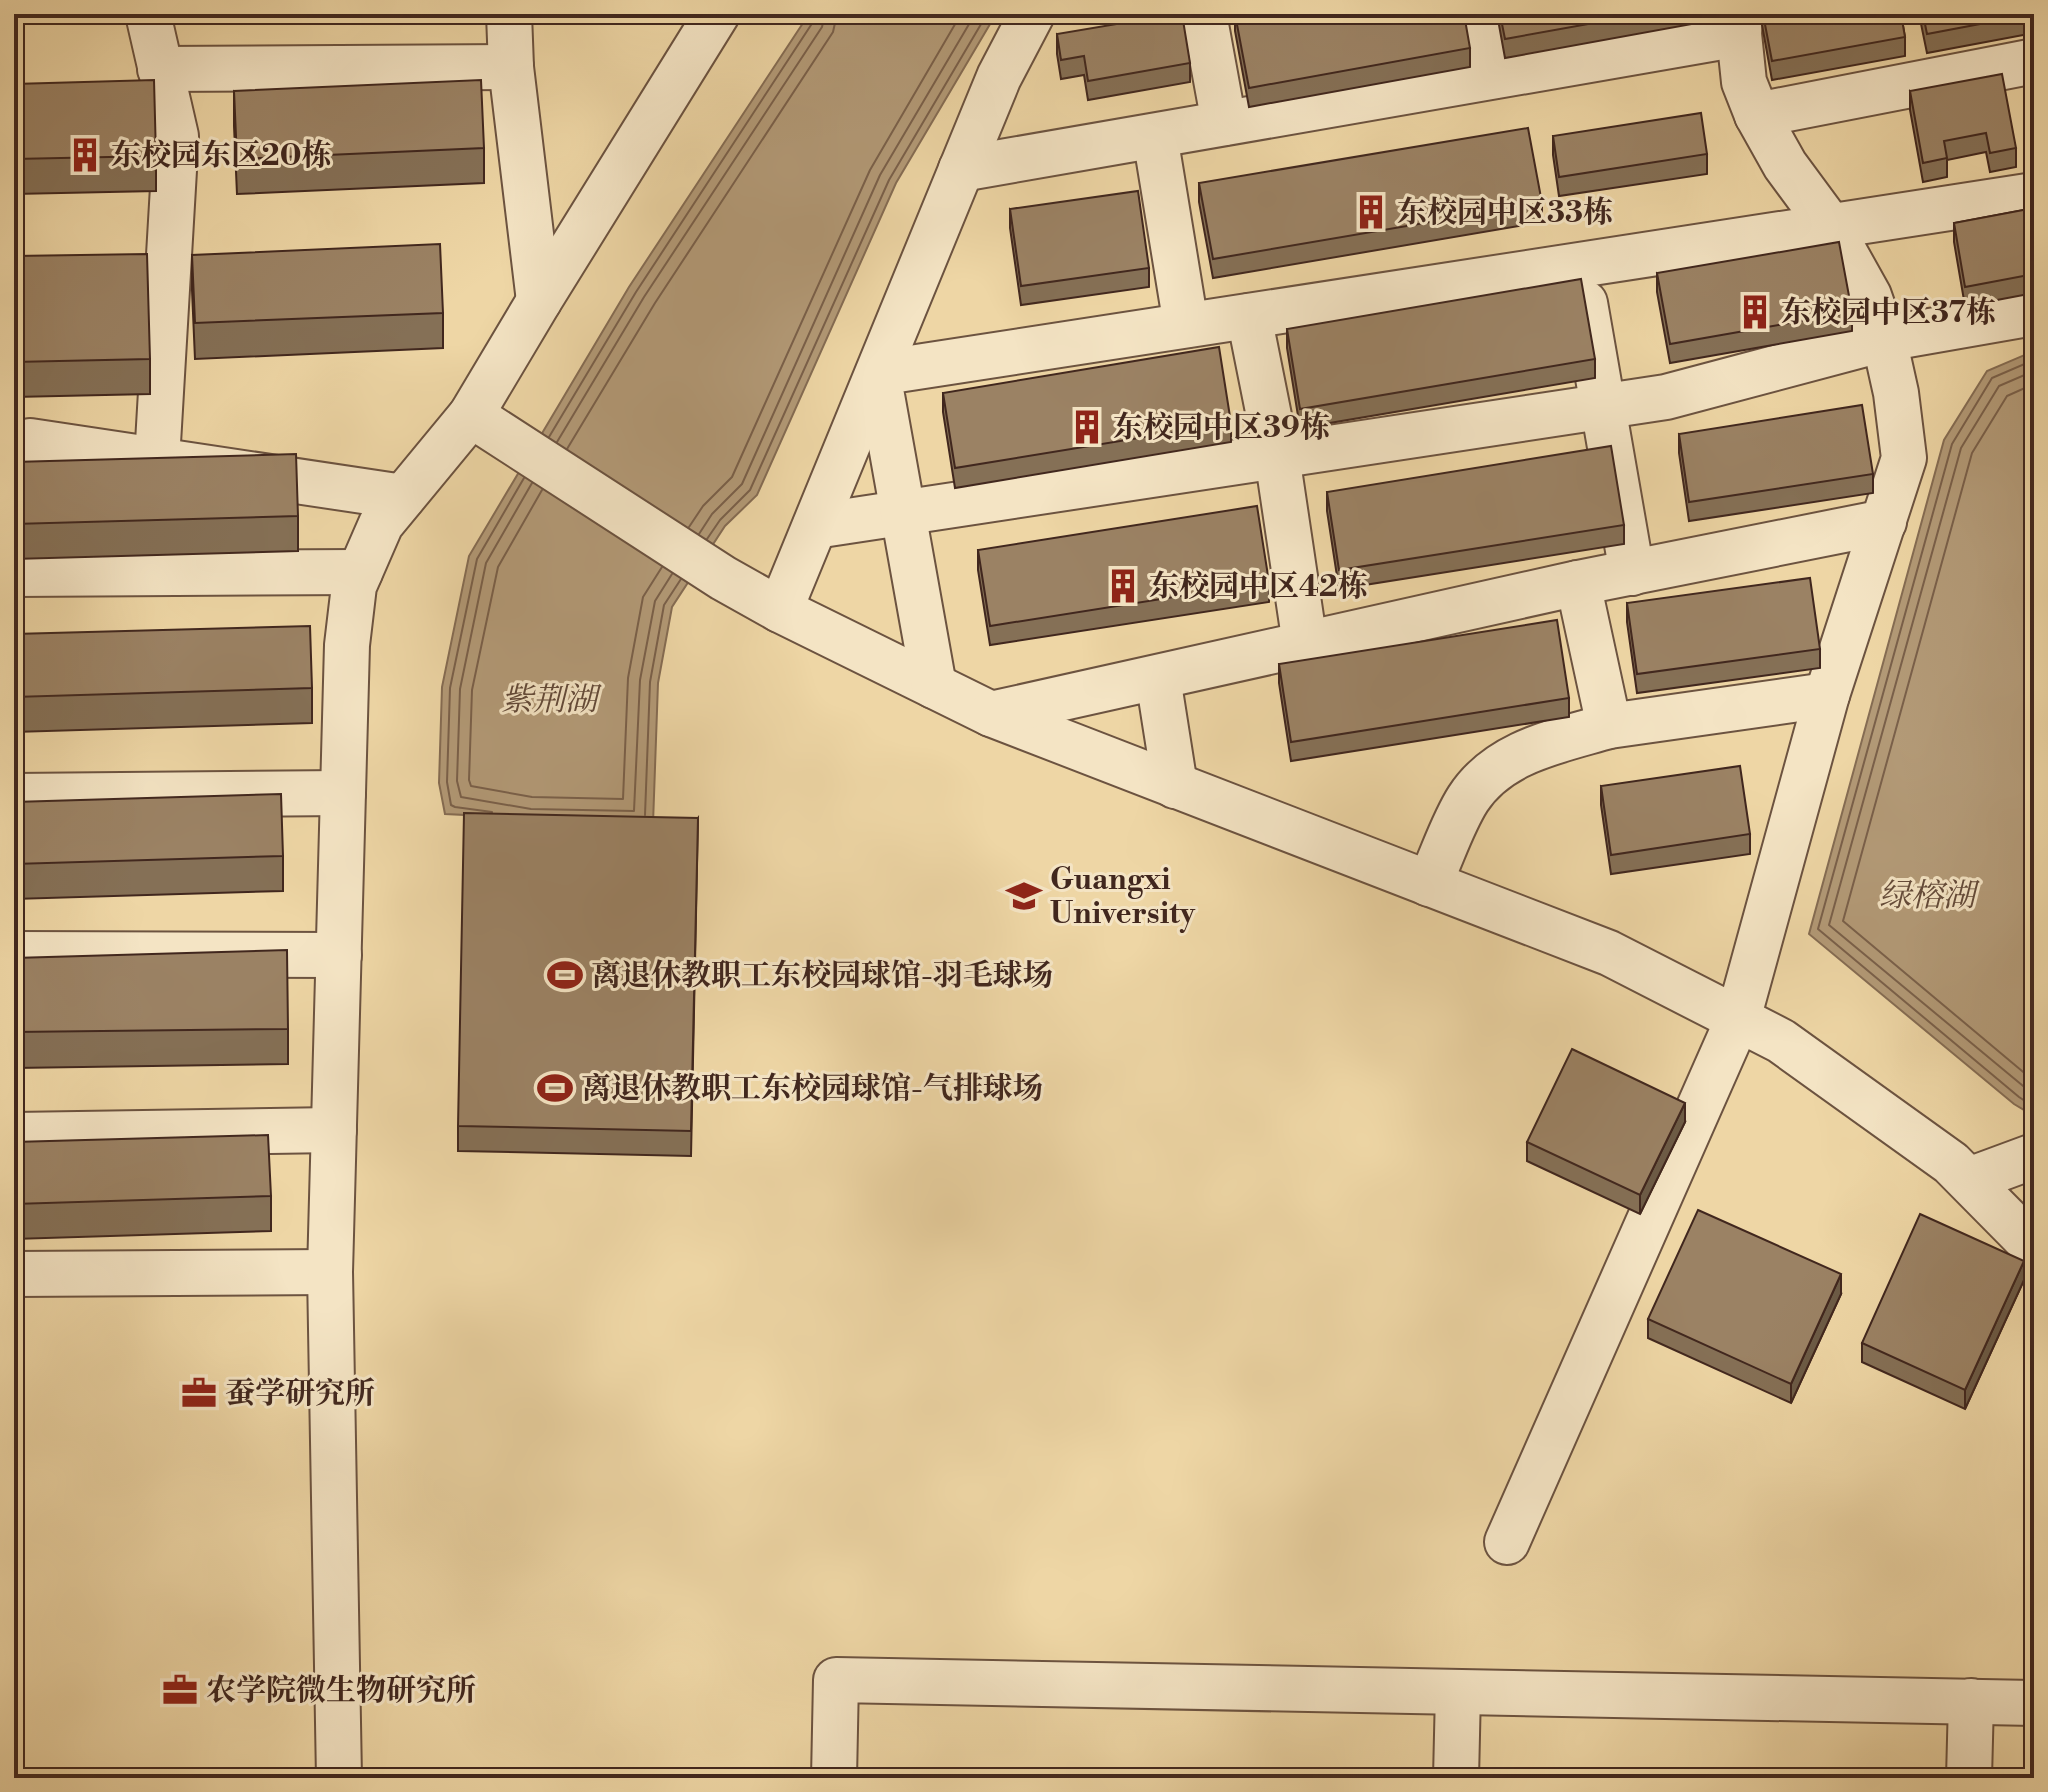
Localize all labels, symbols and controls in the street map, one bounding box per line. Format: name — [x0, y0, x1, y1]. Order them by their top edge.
building icon: 东校园东区20栋 — [66, 136, 104, 174]
place label: 东校园东区20栋 — [111, 137, 332, 175]
building icon: 东校园中区33栋 — [1352, 193, 1390, 231]
place label: 东校园中区33栋 — [1397, 194, 1613, 232]
building icon: 东校园中区37栋 — [1736, 293, 1774, 331]
place label: 东校园中区37栋 — [1781, 294, 1996, 332]
building icon: 东校园中区39栋 — [1068, 408, 1106, 446]
place label: 东校园中区39栋 — [1113, 409, 1330, 447]
building icon: 东校园中区42栋 — [1104, 567, 1142, 605]
place label: 东校园中区42栋 — [1149, 568, 1368, 606]
water label: 紫荆湖 — [501, 680, 602, 720]
place label: Guangxi University — [1050, 861, 1196, 933]
water label: 绿榕湖 — [1879, 876, 1980, 916]
school or university icon: Guangxi University — [1005, 877, 1043, 915]
sports icon: 离退休教职工东校园球馆-羽毛球场 — [546, 956, 584, 994]
place label: 离退休教职工东校园球馆-羽毛球场 — [591, 957, 1053, 995]
sports icon: 离退休教职工东校园球馆-气排球场 — [536, 1069, 574, 1107]
place label: 离退休教职工东校园球馆-气排球场 — [581, 1070, 1043, 1108]
office icon: 蚕学研究所 — [180, 1374, 218, 1412]
place label: 蚕学研究所 — [225, 1375, 375, 1413]
office icon: 农学院微生物研究所 — [161, 1671, 199, 1709]
place label: 农学院微生物研究所 — [206, 1672, 476, 1710]

